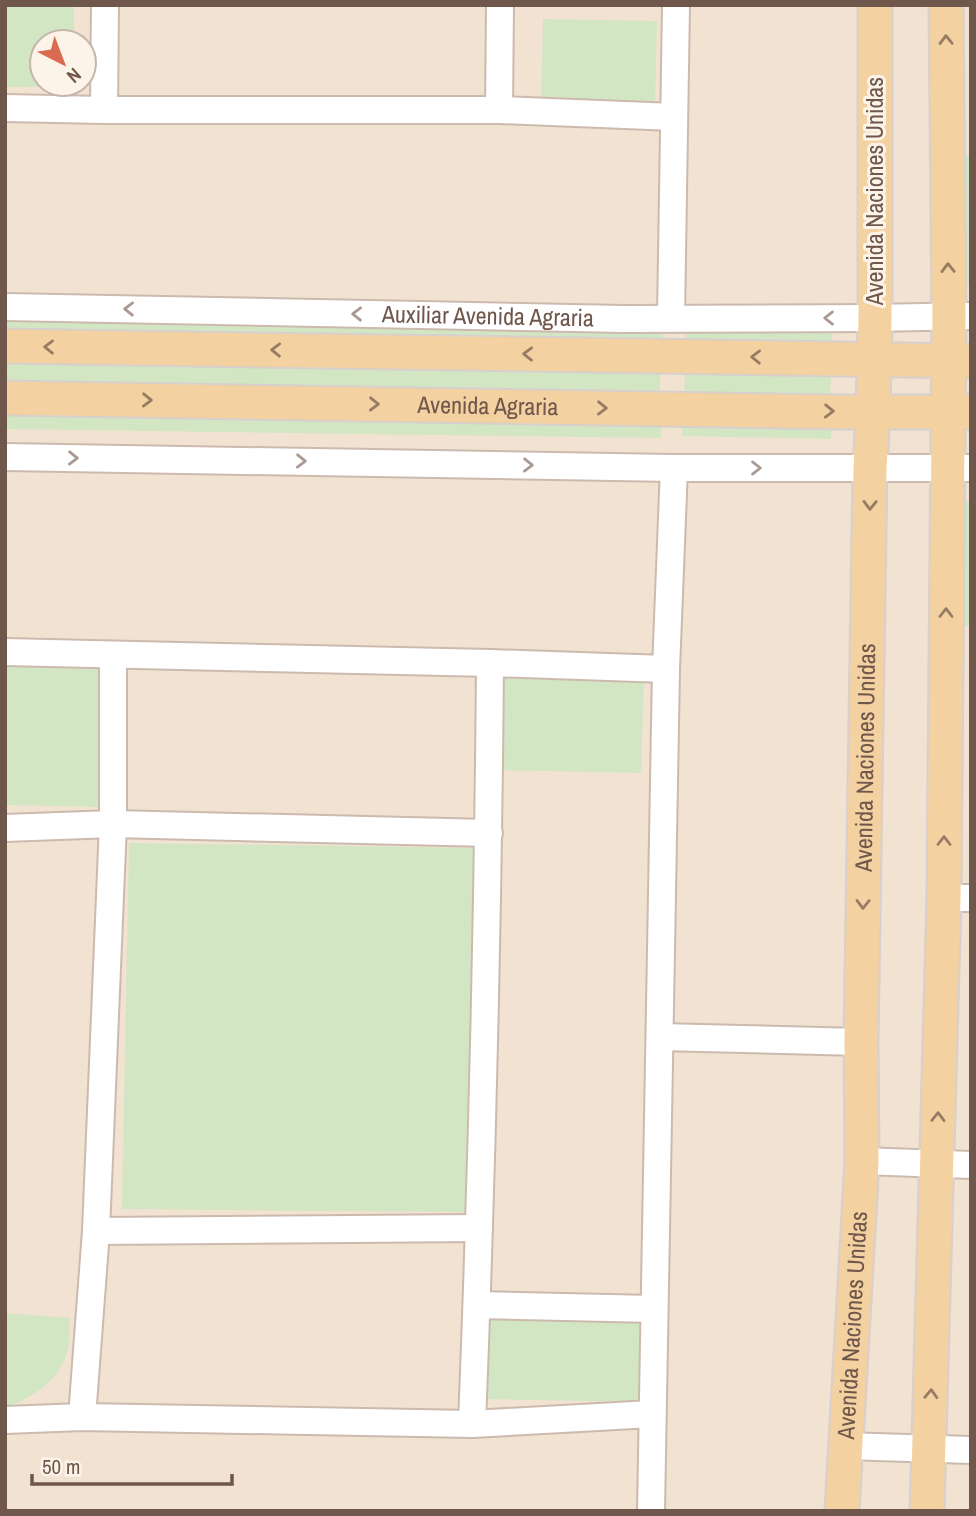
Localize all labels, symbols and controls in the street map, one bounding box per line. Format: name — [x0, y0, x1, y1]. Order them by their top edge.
north arrow — [28, 28, 98, 98]
one-way arrow — [938, 35, 954, 45]
text: N — [61, 62, 87, 89]
street label: Avenida Naciones Unidas — [858, 77, 890, 306]
one-way arrow — [940, 262, 956, 273]
street label: Auxiliar Avenida Agraria — [381, 297, 594, 333]
one-way arrow — [123, 302, 134, 317]
one-way arrow — [351, 306, 362, 321]
one-way arrow — [823, 310, 834, 326]
one-way arrow — [43, 339, 53, 355]
one-way arrow — [270, 342, 281, 358]
one-way arrow — [522, 346, 533, 361]
one-way arrow — [750, 349, 761, 364]
street label: Avenida Agraria — [416, 388, 559, 422]
one-way arrow — [142, 392, 153, 408]
one-way arrow — [370, 396, 380, 412]
one-way arrow — [597, 400, 608, 416]
one-way arrow — [824, 404, 835, 419]
one-way arrow — [68, 450, 79, 465]
one-way arrow — [296, 454, 307, 469]
one-way arrow — [524, 457, 534, 473]
one-way arrow — [751, 460, 762, 476]
one-way arrow — [862, 500, 878, 510]
one-way arrow — [938, 607, 954, 618]
street label: Avenida Naciones Unidas — [847, 643, 882, 873]
one-way arrow — [936, 835, 952, 845]
one-way arrow — [856, 898, 871, 909]
one-way arrow — [931, 1111, 946, 1122]
street label: Avenida Naciones Unidas — [829, 1210, 874, 1441]
one-way arrow — [923, 1388, 939, 1398]
scale bar — [32, 1442, 231, 1486]
text: 50 m — [42, 1452, 80, 1481]

